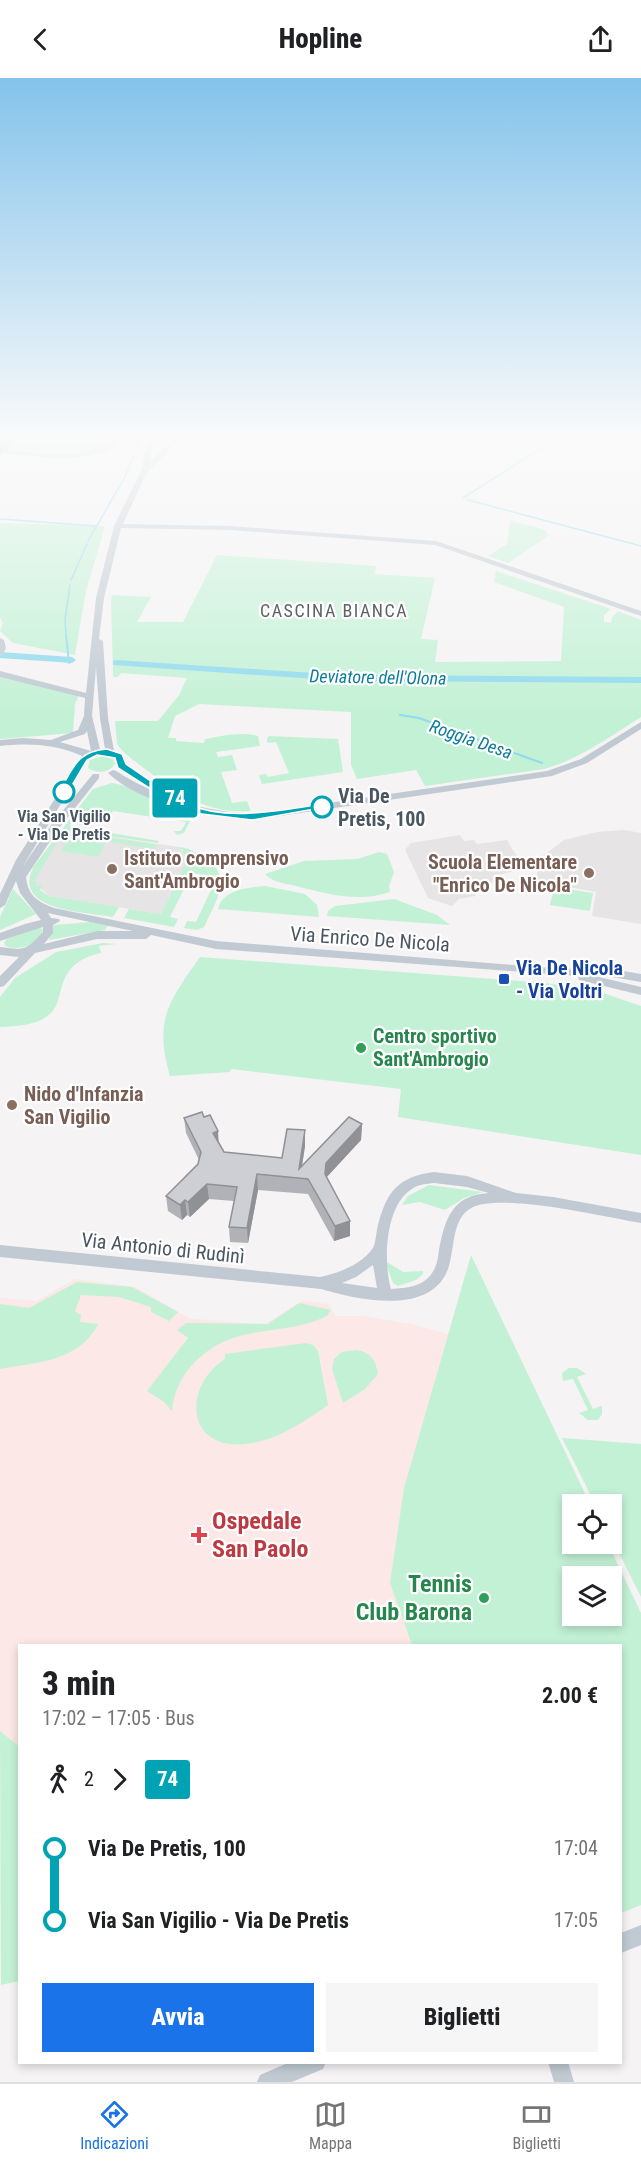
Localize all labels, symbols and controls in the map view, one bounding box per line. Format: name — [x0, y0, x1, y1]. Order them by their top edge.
icon: back — [24, 23, 57, 56]
text: Hopline — [279, 23, 362, 55]
icon: share — [584, 23, 617, 56]
district label: CASCINA BIANCA — [260, 600, 408, 621]
water label: Deviatore dell'Olona — [309, 665, 447, 689]
water label: Roggia Desa — [427, 715, 515, 763]
line badge: 74 — [148, 778, 202, 818]
marker: Via San Vigilio - Via De Pretis — [53, 781, 75, 803]
place label: Via De Pretis, 100 — [338, 784, 425, 831]
text: 74 — [164, 786, 186, 810]
marker: Via De Pretis, 100 — [311, 796, 333, 818]
place label: Via San Vigilio - Via De Pretis — [17, 807, 111, 844]
place label: Istituto comprensivo Sant'Ambrogio — [124, 846, 289, 893]
place label: Scuola Elementare "Enrico De Nicola" — [428, 850, 577, 897]
marker: Istituto comprensivo Sant'Ambrogio — [105, 862, 119, 876]
marker: Scuola Elementare "Enrico De Nicola" — [582, 866, 596, 880]
street label: Via Enrico De Nicola — [289, 921, 451, 957]
place label: Via De Nicola - Via Voltri — [516, 956, 623, 1003]
marker: Via De Nicola - Via Voltri — [497, 972, 511, 986]
place label: Centro sportivo Sant'Ambrogio — [373, 1024, 497, 1071]
marker: Centro sportivo Sant'Ambrogio — [354, 1041, 368, 1055]
place label: Nido d'Infanzia San Vigilio — [24, 1082, 143, 1129]
marker: Nido d'Infanzia San Vigilio — [5, 1098, 19, 1112]
street label: Via Antonio di Rudinì — [80, 1227, 246, 1269]
map controls — [562, 1494, 622, 1626]
button: locate — [562, 1494, 622, 1554]
place label: Ospedale San Paolo — [212, 1507, 308, 1563]
marker: Ospedale San Paolo — [190, 1526, 208, 1544]
button: layers — [562, 1566, 622, 1626]
place label: Tennis Club Barona — [356, 1570, 472, 1626]
marker: Tennis Club Barona — [477, 1591, 491, 1605]
text: 3 min — [42, 1664, 116, 1703]
text: 2.00 € — [542, 1683, 598, 1708]
text: 17:02 – 17:05 · Bus — [42, 1706, 195, 1730]
icon: walk — [42, 1763, 75, 1796]
icon: forward — [103, 1763, 136, 1796]
text: 2 — [84, 1767, 94, 1791]
text: 74 — [157, 1767, 178, 1791]
text: Via De Pretis, 100 — [88, 1836, 246, 1861]
text: 17:04 — [554, 1836, 598, 1860]
text: Via San Vigilio - Via De Pretis — [88, 1908, 349, 1933]
text: 17:05 — [554, 1908, 598, 1932]
button: Avvia — [42, 1983, 314, 2052]
button: Biglietti — [326, 1983, 598, 2052]
tab: Indicazioni — [80, 2098, 149, 2153]
tab: Mappa — [309, 2098, 352, 2153]
tab: Biglietti — [513, 2098, 561, 2153]

